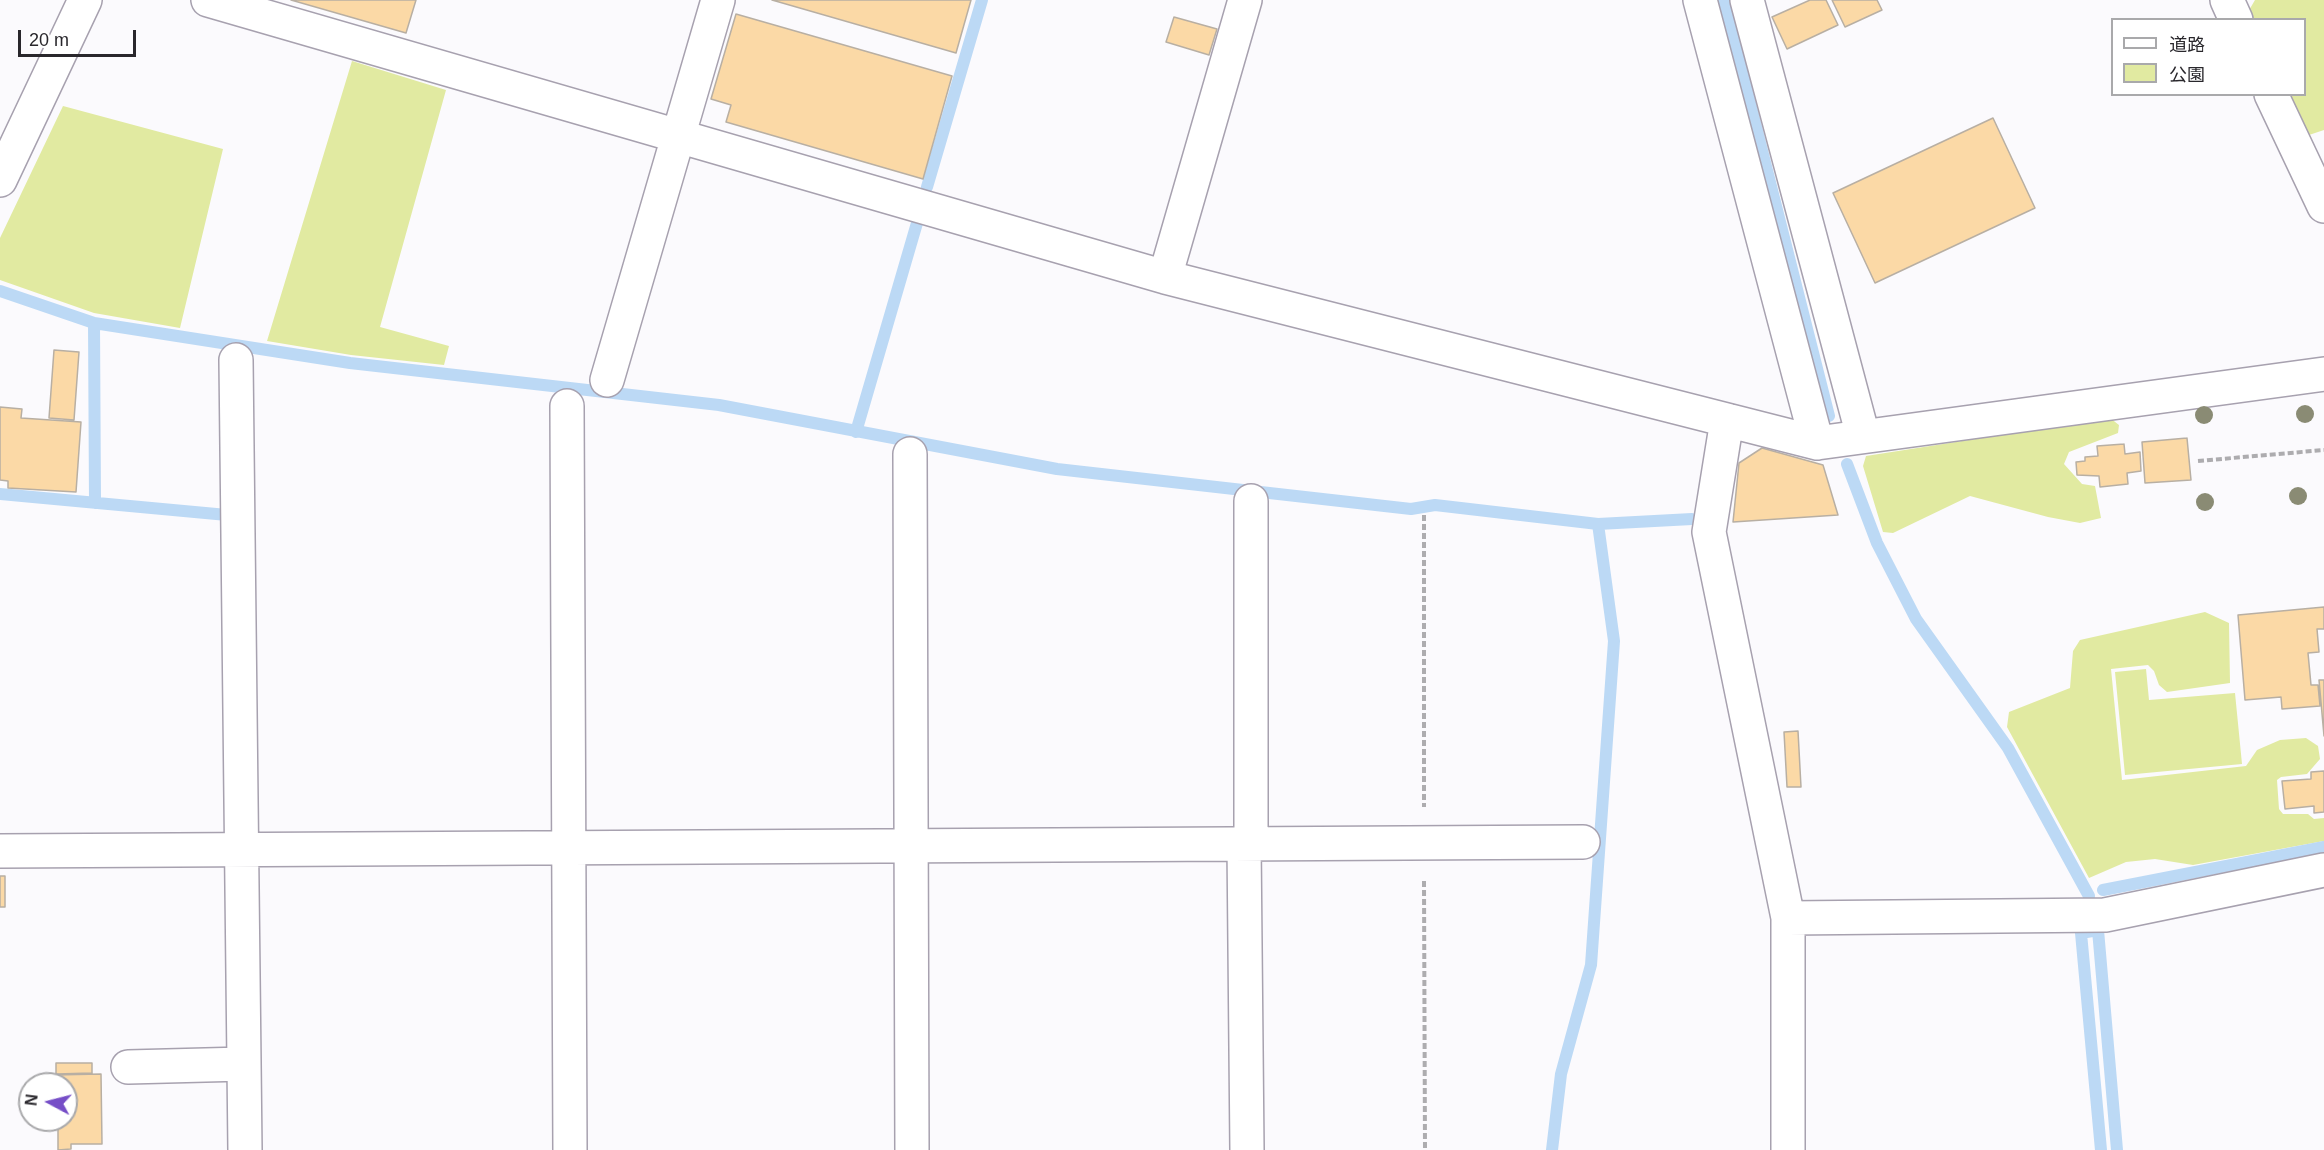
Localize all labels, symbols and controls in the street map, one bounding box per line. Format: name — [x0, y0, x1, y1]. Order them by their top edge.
scale bar — [21, 18, 140, 56]
legend — [2111, 18, 2306, 96]
text: 20 m — [29, 30, 69, 50]
text: 道路 — [2169, 35, 2205, 55]
text: 公園 — [2169, 65, 2205, 85]
north arrow — [18, 1072, 78, 1132]
text: N — [22, 1093, 41, 1107]

